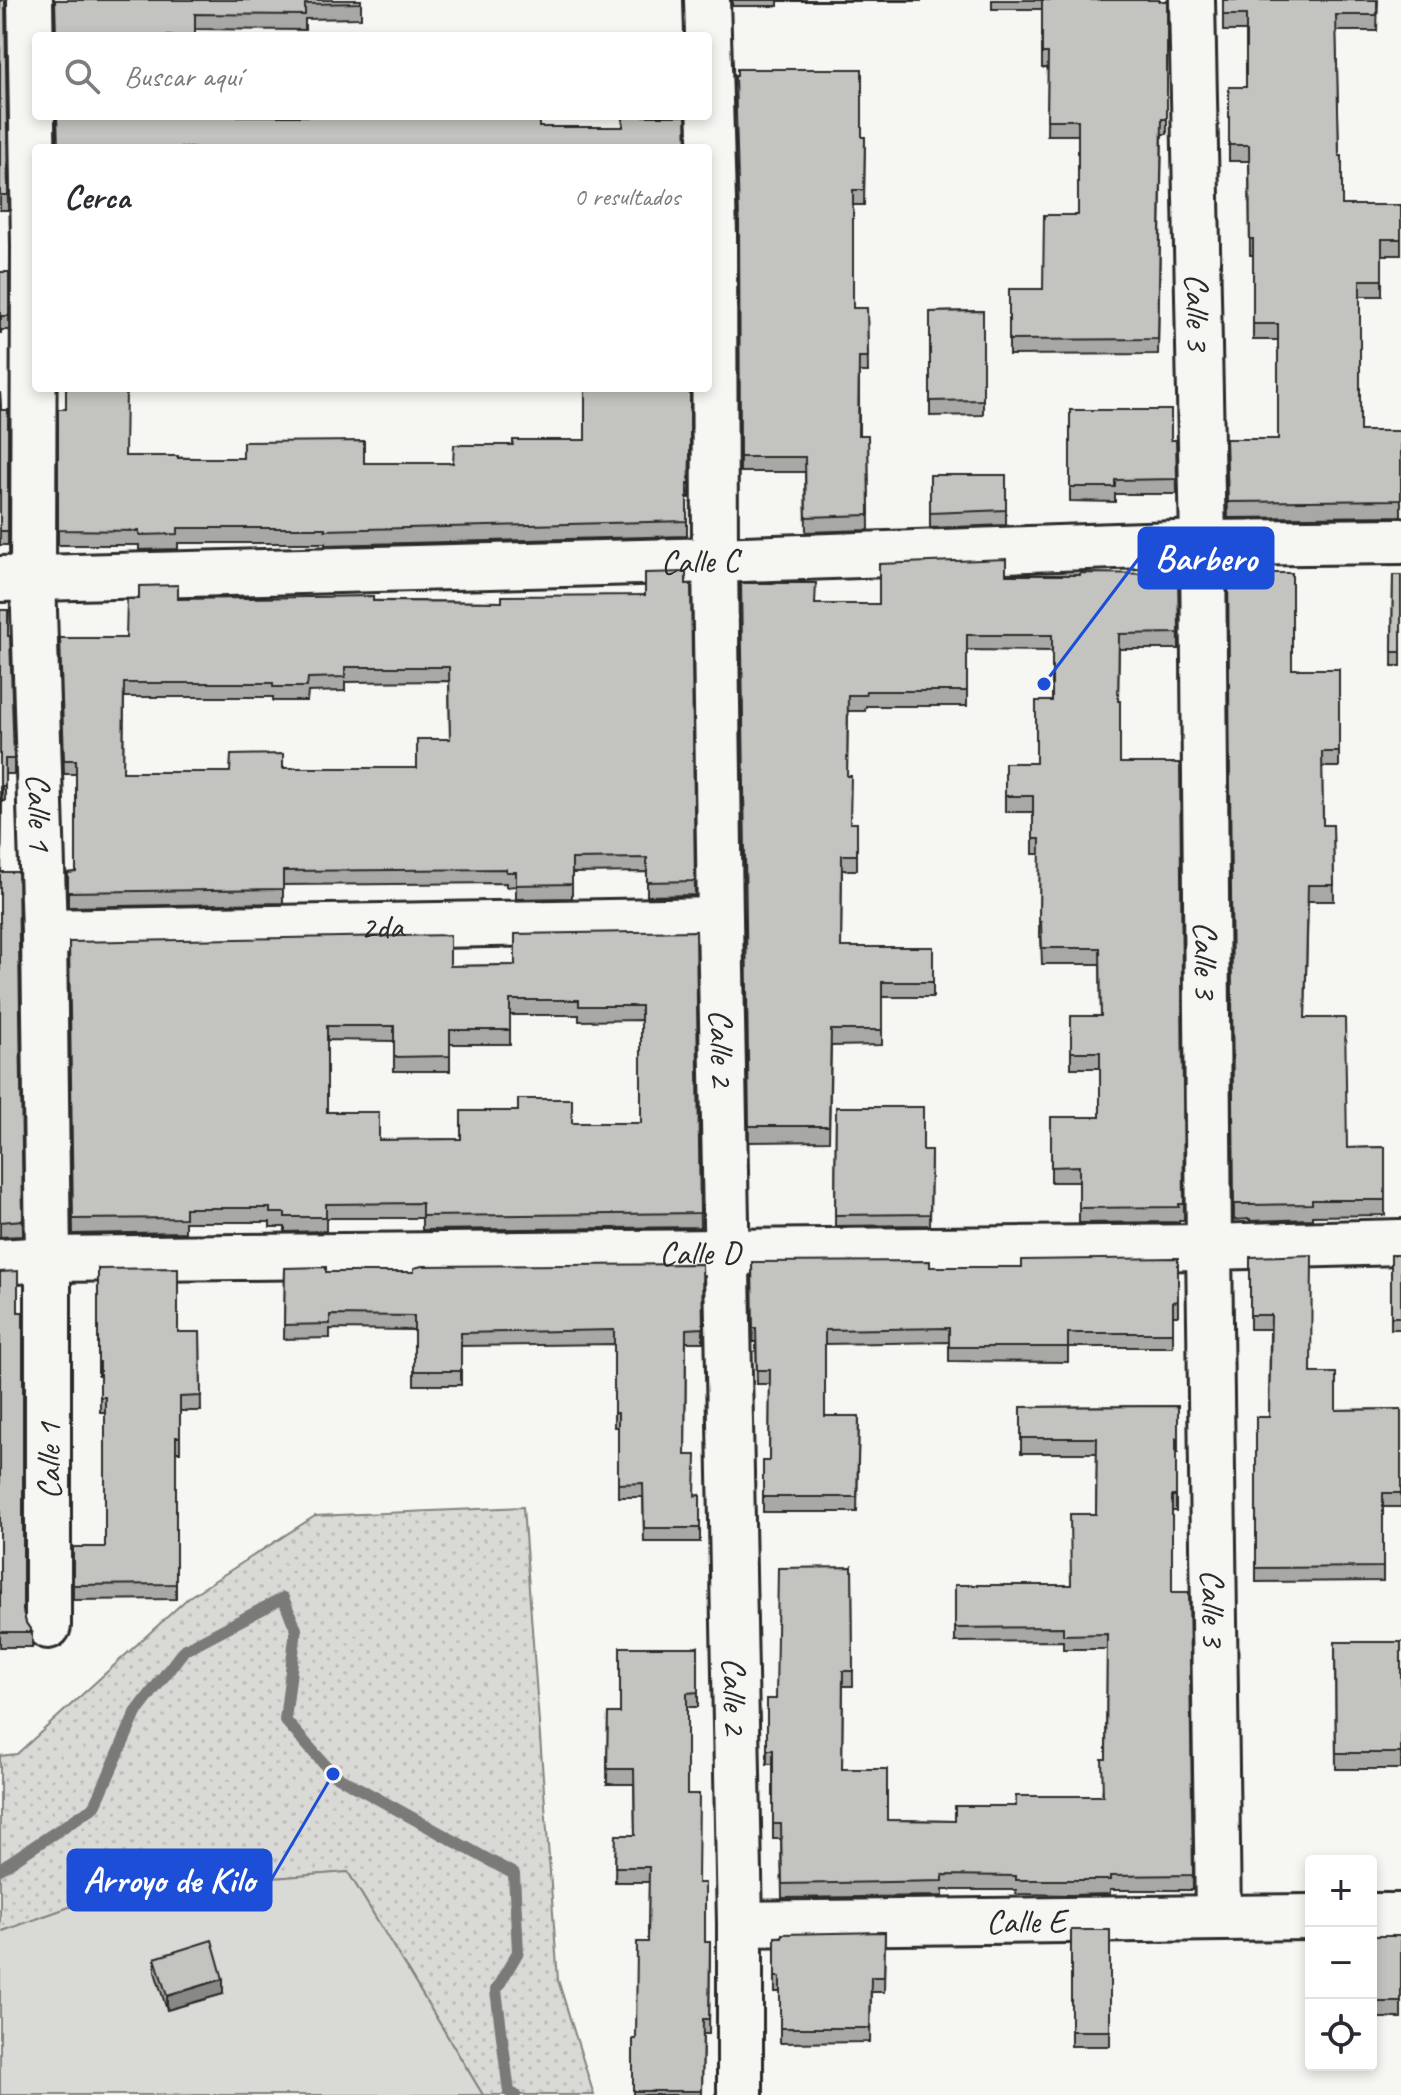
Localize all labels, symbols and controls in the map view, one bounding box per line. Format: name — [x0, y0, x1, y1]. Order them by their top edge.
search box — [32, 32, 712, 120]
icon: search — [60, 54, 104, 98]
text: Buscar aquí — [124, 57, 242, 95]
text: Cerca — [64, 175, 130, 218]
text: 0 resultados — [574, 180, 680, 213]
street label: Calle 3 — [1176, 273, 1221, 354]
callout: Barbero — [1139, 528, 1273, 588]
text: Barbero — [1155, 535, 1260, 581]
street label: Calle C — [660, 538, 744, 583]
street label: Calle 1 — [18, 773, 63, 853]
street label: 2da — [360, 904, 406, 948]
street label: Calle 3 — [1185, 921, 1228, 1001]
street label: Calle 2 — [700, 1009, 745, 1089]
street label: Calle D — [659, 1230, 743, 1274]
street label: Calle 1 — [27, 1421, 70, 1499]
street label: Calle 3 — [1192, 1569, 1236, 1649]
street label: Calle 2 — [713, 1657, 758, 1737]
callout: Arroyo de Kilo — [68, 1850, 271, 1910]
map controls — [1305, 1855, 1377, 2071]
button: + — [1305, 1855, 1377, 1927]
text: Arroyo de Kilo — [83, 1857, 258, 1903]
street label: Calle E — [986, 1898, 1070, 1942]
button: − — [1305, 1927, 1377, 1999]
button: locate — [1305, 1999, 1377, 2071]

